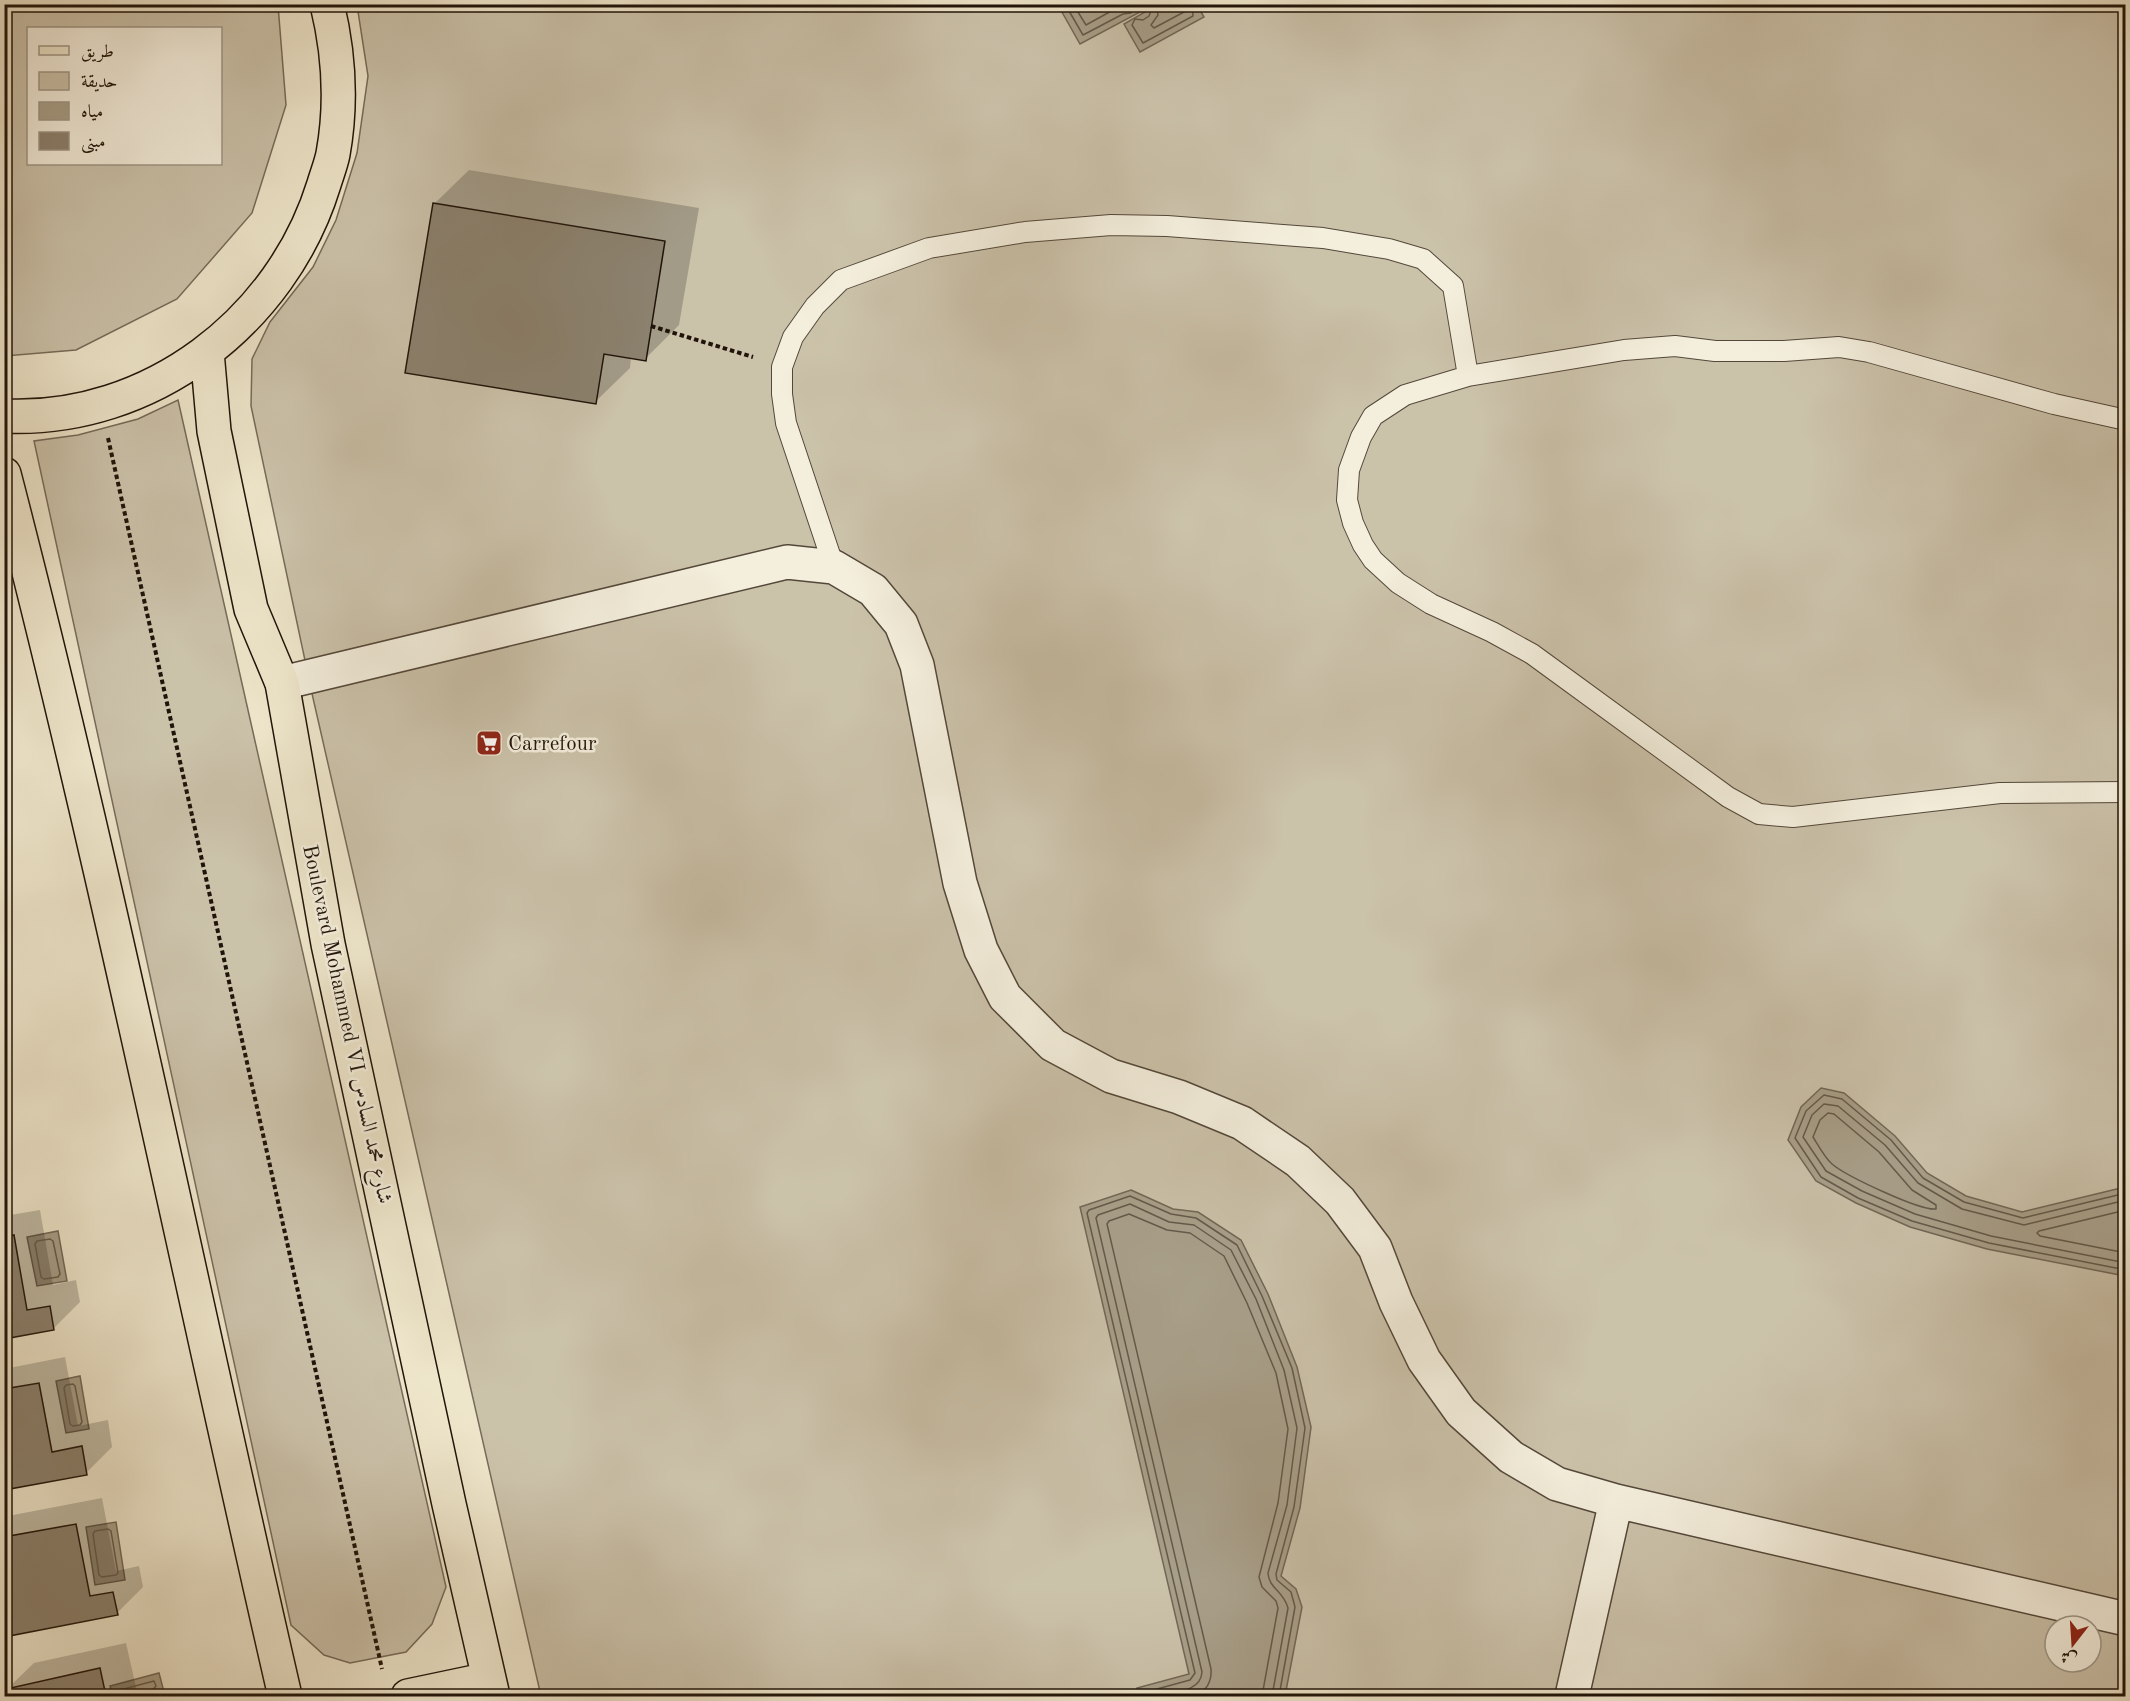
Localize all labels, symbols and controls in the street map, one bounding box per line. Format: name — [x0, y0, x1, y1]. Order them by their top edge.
legend — [27, 27, 222, 165]
text: طريق — [81, 43, 114, 63]
text: حديقة — [81, 73, 117, 92]
text: مياه — [81, 103, 103, 121]
text: مبنى — [81, 133, 106, 154]
supermarket icon: Carrefour — [474, 728, 504, 758]
place label: Carrefour — [508, 734, 597, 755]
street label: Boulevard Mohammed VI شارع محمد السادس — [292, 843, 395, 1207]
north arrow — [2043, 1614, 2103, 1674]
text: ش — [2059, 1646, 2079, 1666]

